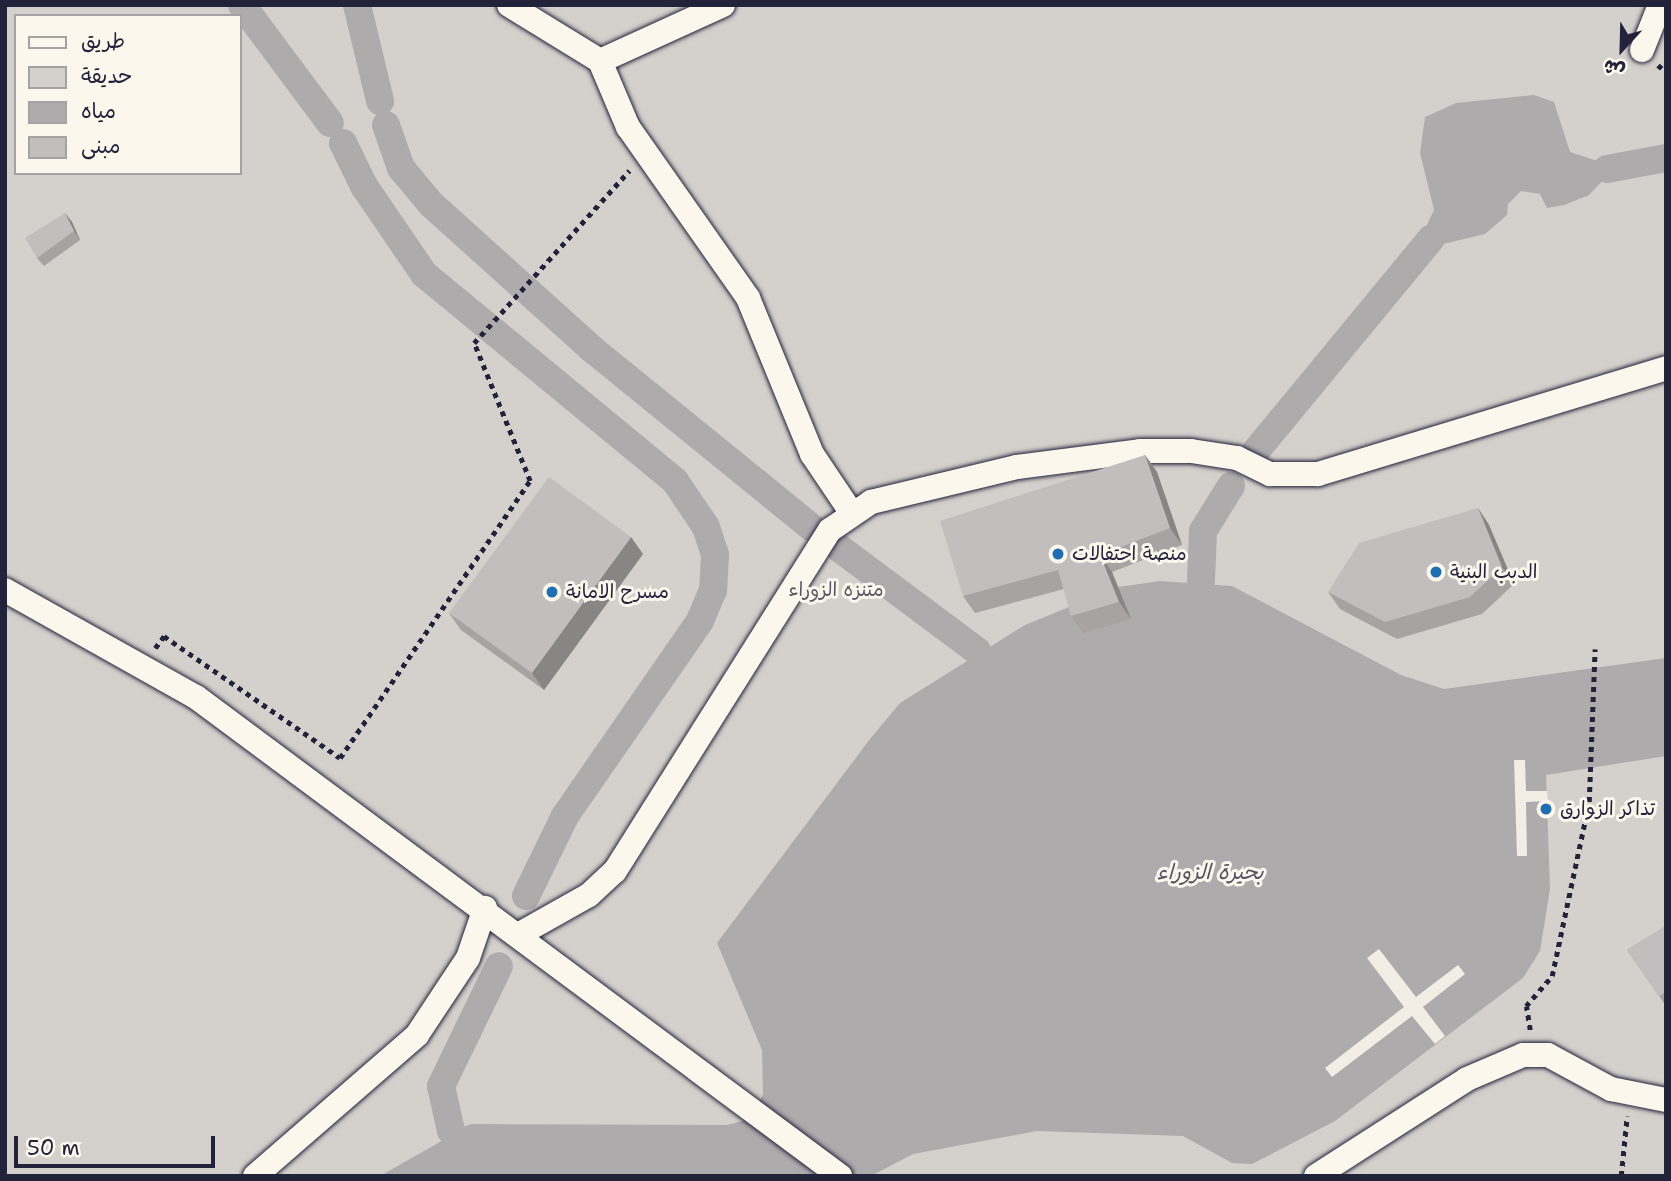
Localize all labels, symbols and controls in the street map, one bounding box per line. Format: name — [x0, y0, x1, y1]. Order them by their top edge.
legend — [14, 14, 242, 175]
north arrow — [1587, 14, 1657, 84]
text: طريق — [81, 27, 125, 55]
text: ش — [1600, 53, 1628, 84]
text: حديقة — [81, 62, 132, 90]
text: مياه — [81, 97, 116, 125]
text: مبنى — [81, 132, 120, 160]
place label: منصة احتفالات — [1072, 543, 1187, 565]
marker: منصة احتفالات — [1050, 546, 1066, 562]
place label: الدبب البنية — [1450, 561, 1537, 583]
marker: الدبب البنية — [1428, 564, 1444, 580]
park label: متنزه الزوراء — [788, 579, 884, 601]
place label: مسرح الامانة — [566, 581, 669, 603]
marker: مسرح الامانة — [544, 584, 560, 600]
place label: تذاكر الزوارق — [1560, 798, 1655, 820]
marker: تذاكر الزوارق — [1538, 801, 1554, 817]
water label: بحيرة الزوراء — [1157, 859, 1263, 885]
scale bar — [18, 1122, 219, 1166]
text: 50 m — [27, 1134, 80, 1162]

